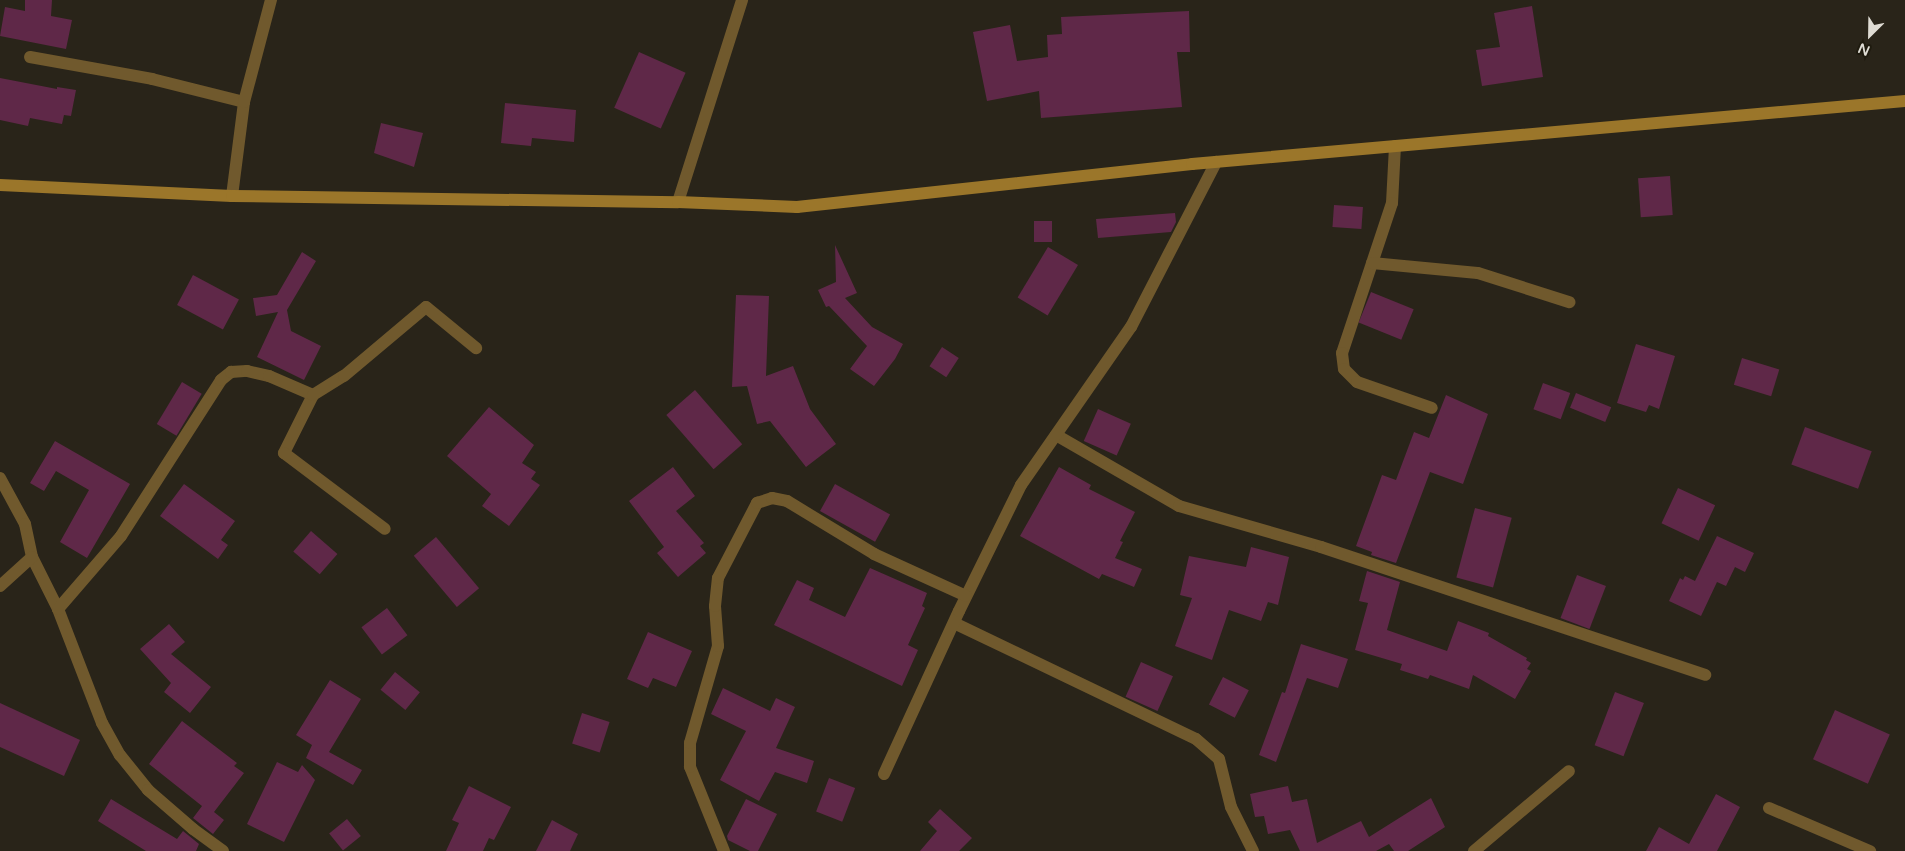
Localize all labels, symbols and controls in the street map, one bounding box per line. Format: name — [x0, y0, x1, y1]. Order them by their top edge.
north arrow — [1845, 10, 1895, 60]
text: N — [1855, 39, 1872, 59]

